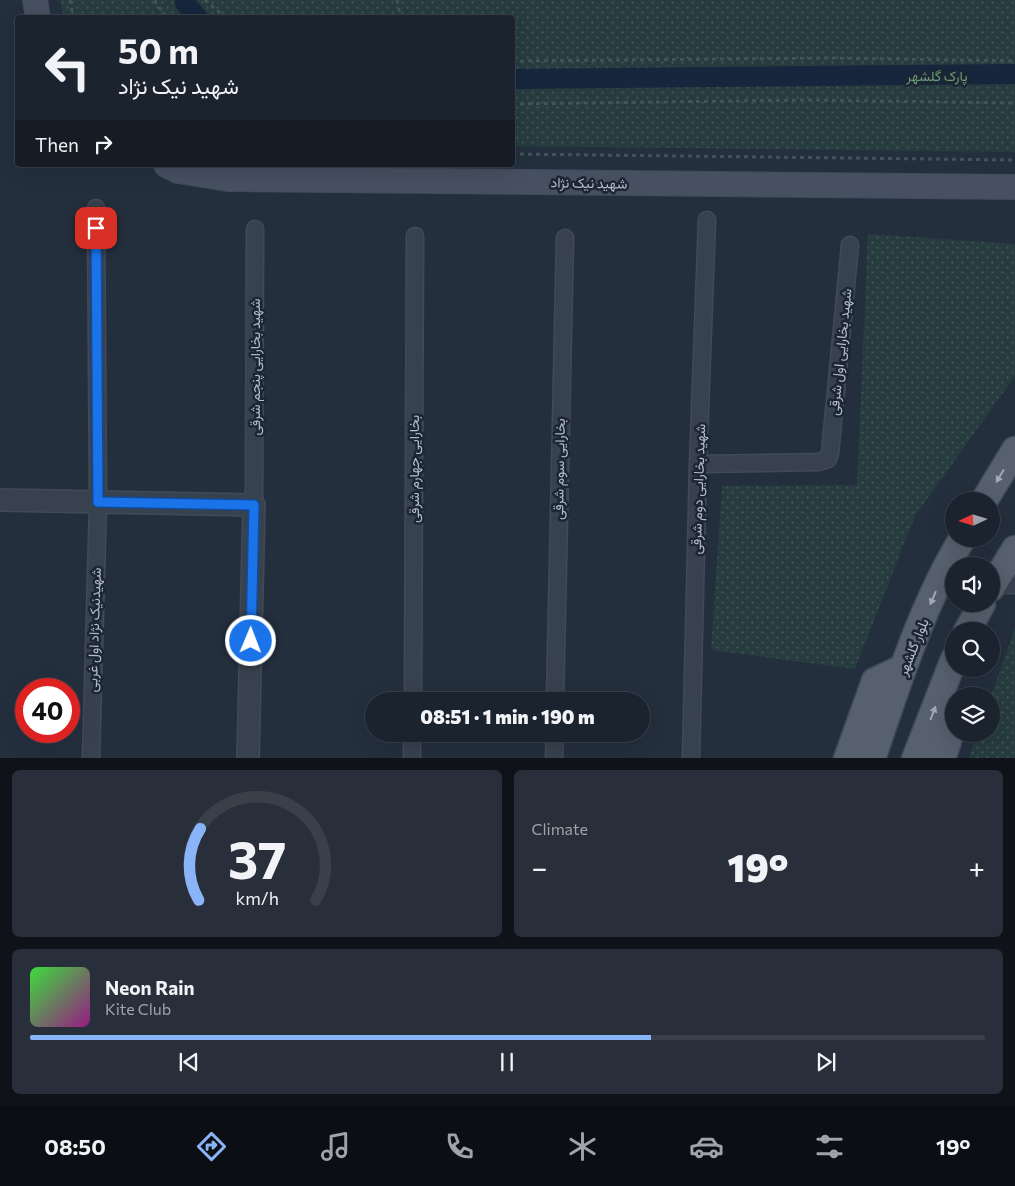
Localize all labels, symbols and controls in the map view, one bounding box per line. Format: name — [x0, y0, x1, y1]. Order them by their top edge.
text: 50 m — [118, 28, 199, 71]
icon: left — [35, 35, 100, 100]
park label: پارک گلشهر — [905, 67, 968, 86]
text: شهید نیک نژاد — [118, 72, 239, 99]
icon: right — [89, 130, 117, 158]
text: Then — [35, 133, 79, 156]
street label: شهید نیک نژاد — [550, 173, 628, 193]
pin — [75, 207, 117, 249]
icon: arrive — [82, 214, 110, 242]
street label: شهید بخارایی اول شرقی — [824, 288, 857, 417]
street label: شهید بخارایی پنجم شرقی — [246, 299, 265, 435]
street label: بخارایی جهارم شرقی — [405, 415, 423, 523]
street label: بخارایی سوم شرقی — [549, 418, 569, 520]
street label: شهید بخارایی دوم شرقی — [687, 423, 709, 555]
one-way arrow — [995, 469, 1004, 482]
north arrow — [945, 492, 1000, 548]
map controls — [945, 492, 1000, 742]
button: sound — [945, 557, 1000, 612]
street label: شهیدنیک نژاد اول غربی — [83, 567, 106, 693]
one-way arrow — [928, 591, 936, 605]
position arrow — [224, 614, 276, 666]
street label: بلوار گلشهر — [893, 616, 933, 679]
button: search — [945, 622, 1000, 677]
speed limit sign: 40 — [15, 678, 80, 743]
button: layers — [945, 687, 1000, 742]
text: 08:51 · 1 min · 190 m — [420, 705, 595, 728]
one-way arrow — [929, 705, 937, 720]
text: Climate — [532, 819, 588, 838]
text: 37 — [228, 826, 286, 890]
text: 19° — [727, 843, 788, 890]
text: − — [532, 850, 547, 884]
text: + — [969, 850, 985, 884]
text: km/h — [235, 887, 278, 909]
text: Neon Rain — [105, 976, 195, 999]
text: Kite Club — [105, 999, 171, 1018]
icon: previous — [175, 1048, 203, 1076]
icon: pause — [493, 1048, 521, 1076]
icon: next — [812, 1048, 840, 1076]
icon: directions — [194, 1129, 229, 1164]
icon: music — [318, 1129, 353, 1164]
icon: phone — [442, 1129, 477, 1164]
icon: climate — [565, 1129, 600, 1164]
icon: car — [689, 1129, 724, 1164]
icon: filters — [812, 1129, 847, 1164]
text: 08:50 — [44, 1133, 106, 1160]
text: 19° — [936, 1133, 971, 1160]

